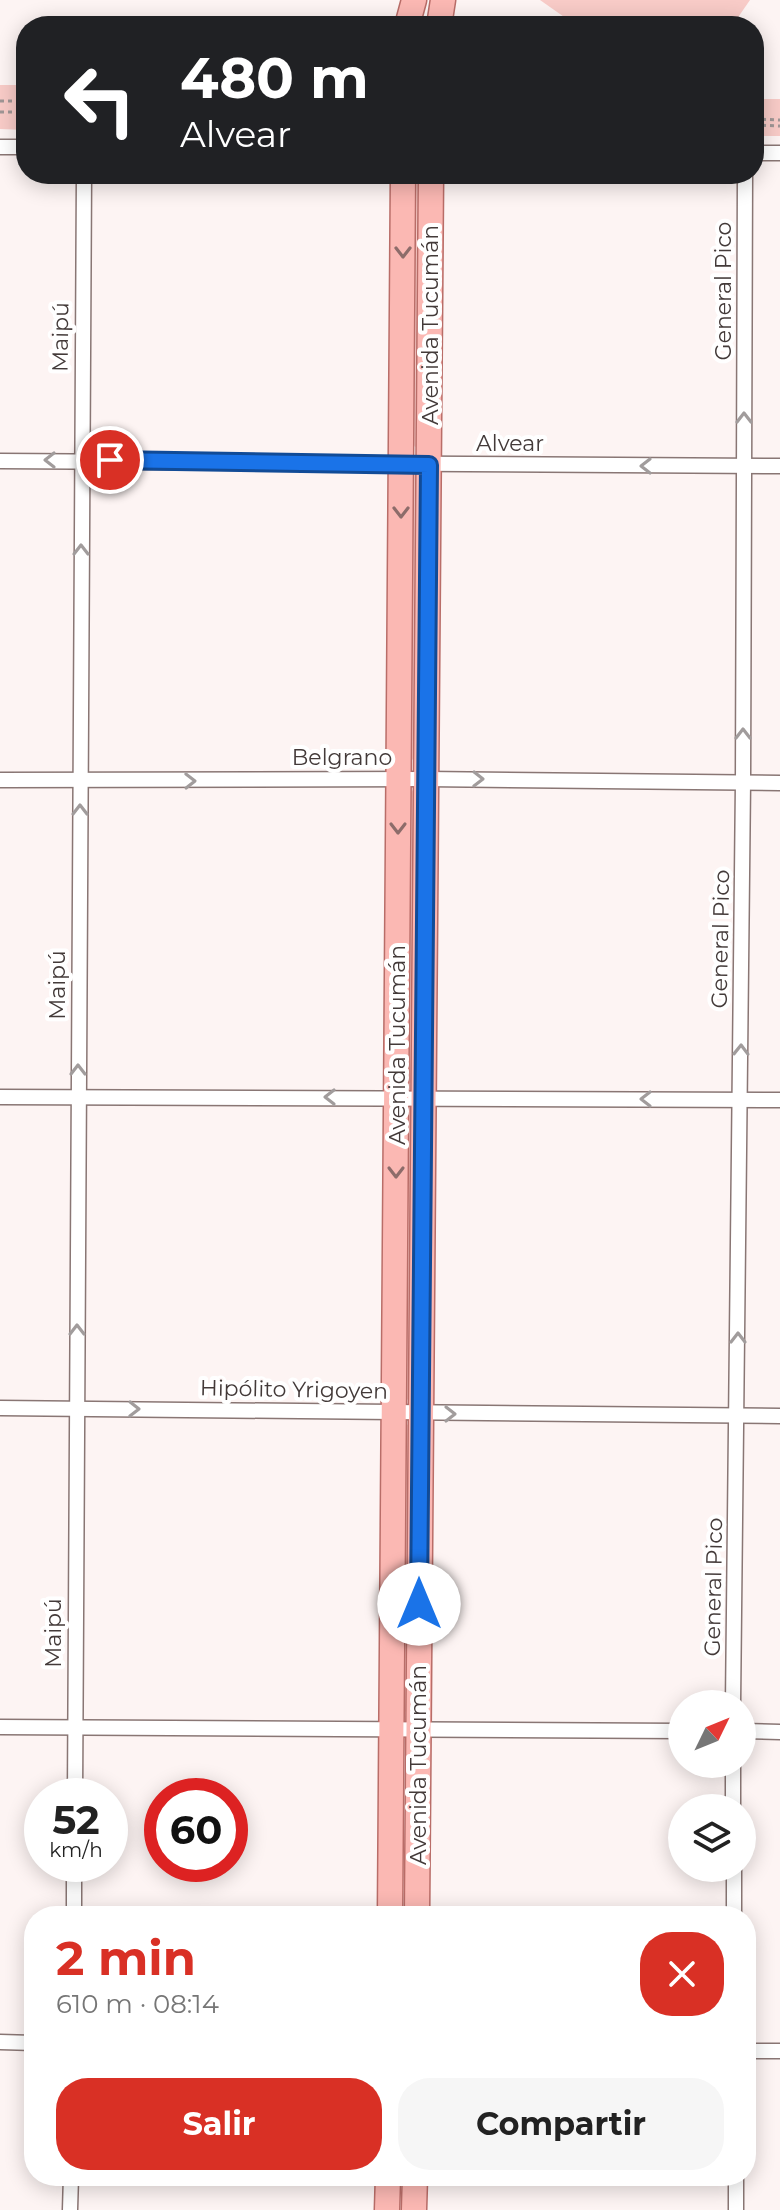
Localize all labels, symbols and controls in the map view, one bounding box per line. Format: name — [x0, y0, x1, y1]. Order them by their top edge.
text: 480 m — [180, 44, 369, 112]
icon: left — [48, 48, 152, 152]
text: Alvear — [180, 112, 291, 156]
street label: General Pico — [710, 222, 737, 360]
street label: Avenida Tucumán — [417, 225, 444, 425]
one-way arrow — [394, 246, 411, 259]
street label: Maipú — [46, 302, 75, 372]
one-way arrow — [735, 411, 753, 424]
pin — [76, 426, 144, 494]
street label: Alvear — [476, 430, 544, 457]
icon: arrive — [88, 438, 132, 482]
one-way arrow — [43, 451, 56, 469]
one-way arrow — [639, 457, 652, 475]
one-way arrow — [392, 506, 409, 519]
one-way arrow — [72, 543, 90, 556]
one-way arrow — [734, 727, 752, 740]
street label: Belgrano — [292, 744, 392, 771]
one-way arrow — [472, 771, 485, 788]
one-way arrow — [184, 772, 197, 790]
one-way arrow — [71, 803, 89, 816]
one-way arrow — [389, 822, 407, 835]
street label: General Pico — [706, 869, 735, 1009]
street label: Avenida Tucumán — [384, 945, 411, 1145]
street label: Maipú — [44, 950, 71, 1020]
one-way arrow — [732, 1043, 750, 1056]
one-way arrow — [69, 1063, 87, 1076]
one-way arrow — [323, 1088, 336, 1106]
one-way arrow — [639, 1090, 652, 1108]
one-way arrow — [387, 1166, 404, 1179]
one-way arrow — [68, 1323, 86, 1336]
one-way arrow — [729, 1331, 747, 1344]
street label: Hipólito Yrigoyen — [200, 1374, 388, 1405]
one-way arrow — [128, 1400, 141, 1417]
one-way arrow — [444, 1405, 457, 1423]
street label: General Pico — [699, 1517, 728, 1657]
position arrow — [377, 1562, 461, 1646]
street label: Maipú — [40, 1598, 67, 1668]
street label: Avenida Tucumán — [405, 1665, 432, 1865]
north arrow — [668, 1690, 756, 1778]
map controls — [668, 1690, 756, 1882]
speed limit sign: 60 — [144, 1778, 248, 1882]
button: layers — [668, 1794, 756, 1882]
text: 52 — [52, 1795, 100, 1844]
text: km/h — [49, 1838, 103, 1862]
text: 2 min — [56, 1929, 196, 1987]
button: close — [640, 1932, 724, 2016]
text: 610 m · 08:14 — [56, 1988, 219, 2020]
button: Salir — [56, 2078, 382, 2170]
button: Compartir — [398, 2078, 724, 2170]

